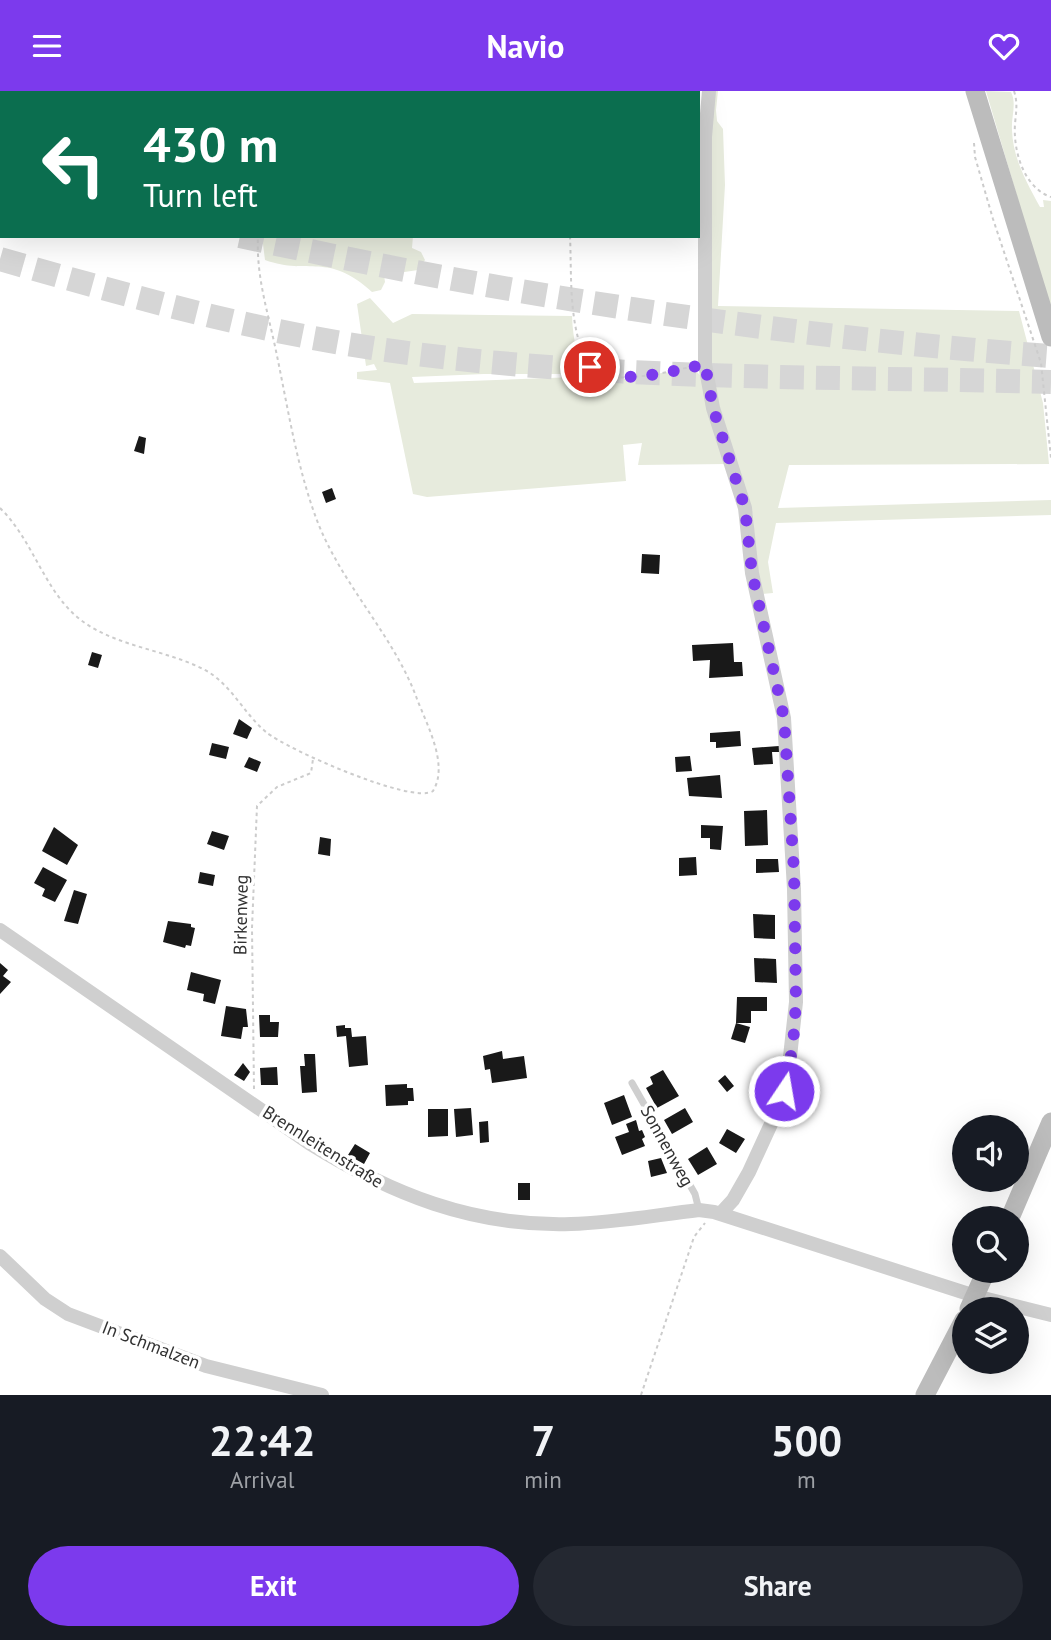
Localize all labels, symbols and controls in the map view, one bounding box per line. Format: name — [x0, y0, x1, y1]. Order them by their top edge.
text: Navio — [487, 25, 564, 67]
icon: menu — [28, 27, 66, 65]
icon: heart — [985, 27, 1023, 65]
text: 430 m — [143, 112, 278, 176]
icon: left — [28, 119, 119, 210]
text: Turn left — [143, 174, 258, 216]
pin — [560, 337, 620, 397]
icon: arrive — [571, 348, 609, 386]
street label: Birkenweg — [228, 875, 253, 955]
position arrow — [747, 1054, 821, 1128]
street label: Brennleitenstraße — [259, 1100, 388, 1193]
street label: Sonnenweg — [636, 1101, 699, 1190]
map controls — [952, 1115, 1029, 1374]
button: sound — [952, 1115, 1029, 1192]
button: search — [952, 1206, 1029, 1283]
button: layers — [952, 1297, 1029, 1374]
street label: In Schmalzen — [99, 1315, 203, 1374]
text: 22:42 — [209, 1413, 315, 1468]
text: 7 — [531, 1413, 555, 1468]
text: 500 — [771, 1413, 842, 1468]
text: Arrival — [230, 1465, 294, 1494]
text: min — [524, 1465, 562, 1494]
text: m — [797, 1465, 816, 1494]
button: Exit — [28, 1546, 519, 1626]
button: Share — [533, 1546, 1023, 1626]

